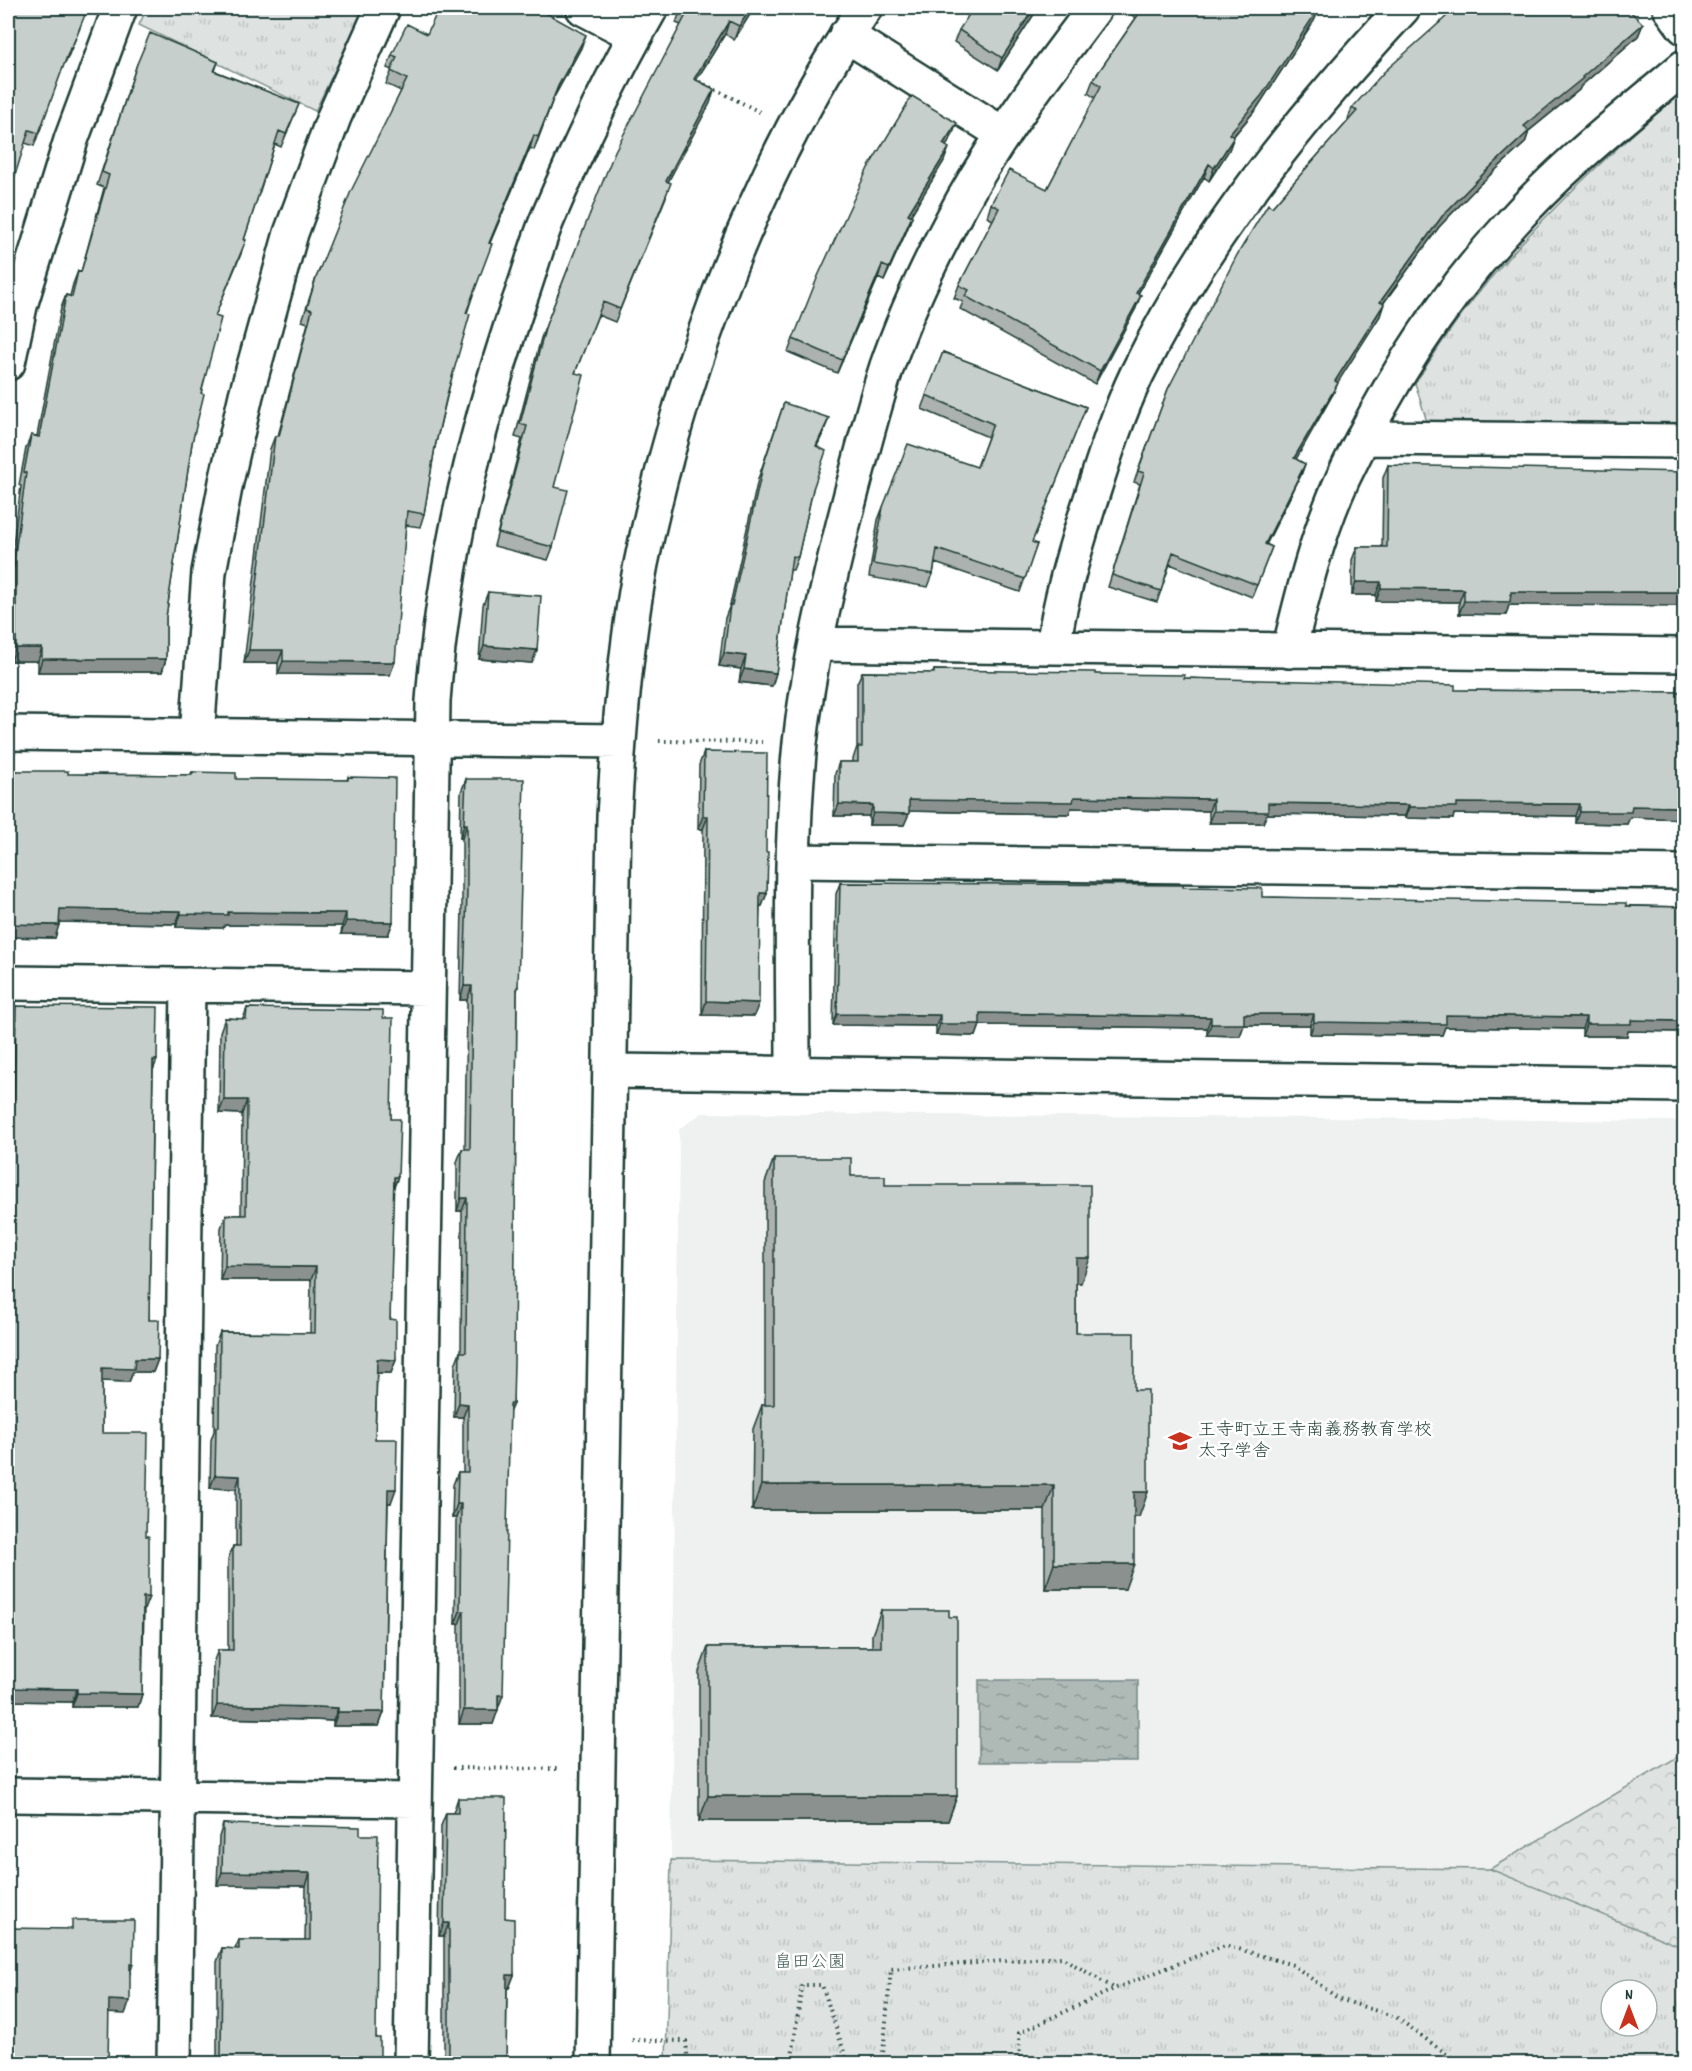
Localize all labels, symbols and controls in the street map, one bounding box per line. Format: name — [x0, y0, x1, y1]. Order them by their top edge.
place label: 王寺町立王寺南義務教育学校 太子学舎 — [1198, 1419, 1432, 1465]
school or university icon: 王寺町立王寺南義務教育学校 太子学舎 — [1167, 1428, 1193, 1454]
park label: 畠田公園 — [774, 1951, 846, 1976]
north arrow — [1599, 1978, 1659, 2038]
text: N — [1625, 1984, 1633, 2007]

